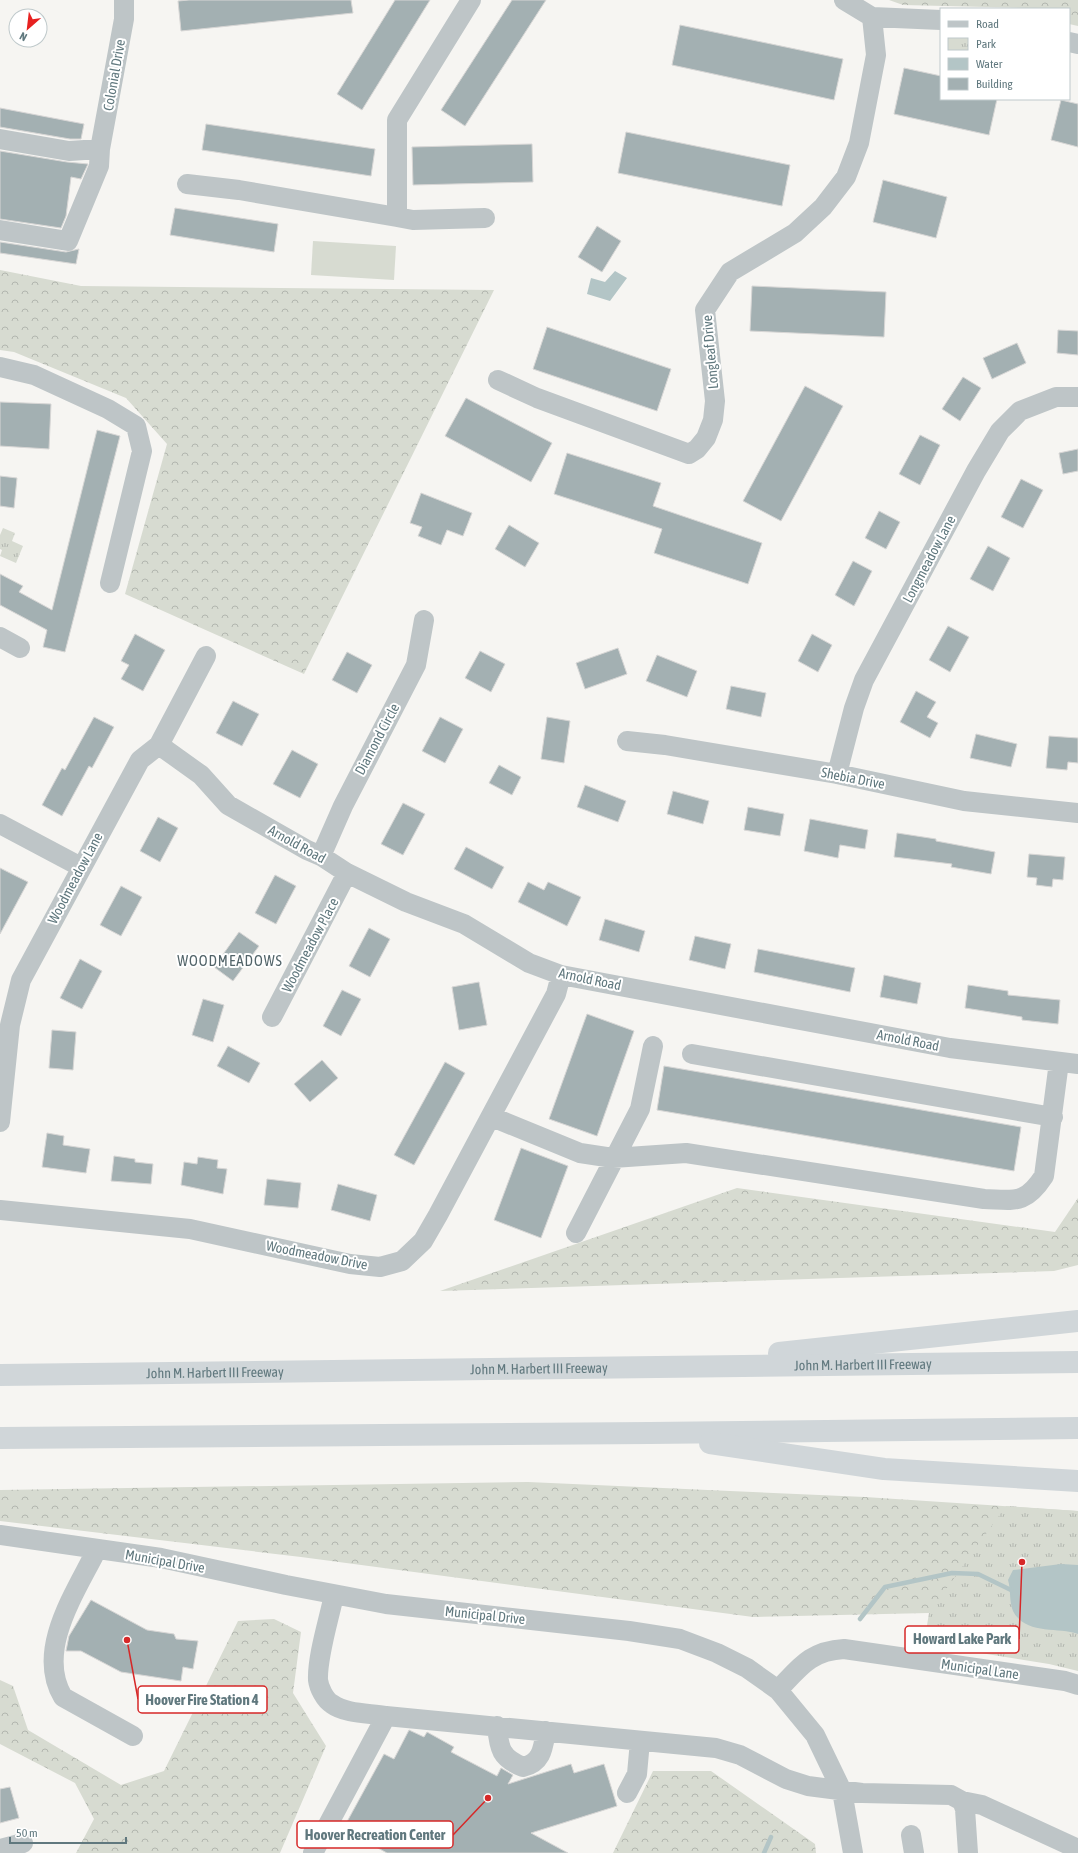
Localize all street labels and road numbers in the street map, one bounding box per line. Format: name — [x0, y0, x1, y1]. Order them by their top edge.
street label: Colonial Drive — [100, 38, 128, 112]
street label: Longleaf Drive — [699, 314, 721, 390]
street label: Longmeadow Lane — [899, 513, 959, 605]
street label: Diamond Circle — [352, 701, 402, 777]
street label: Shebia Drive — [820, 764, 886, 792]
street label: Arnold Road — [265, 822, 329, 866]
street label: Woodmeadow Lane — [44, 830, 106, 926]
street label: Woodmeadow Place — [278, 895, 342, 995]
street label: Arnold Road — [557, 965, 623, 993]
street label: Arnold Road — [875, 1026, 941, 1054]
street label: Woodmeadow Drive — [265, 1237, 369, 1273]
street label: John M. Harbert III Freeway — [794, 1356, 932, 1373]
street label: John M. Harbert III Freeway — [470, 1360, 608, 1377]
street label: John M. Harbert III Freeway — [146, 1364, 284, 1381]
street label: Municipal Drive — [124, 1546, 206, 1576]
street label: Municipal Drive — [444, 1603, 526, 1627]
street label: Municipal Lane — [940, 1656, 1020, 1682]

